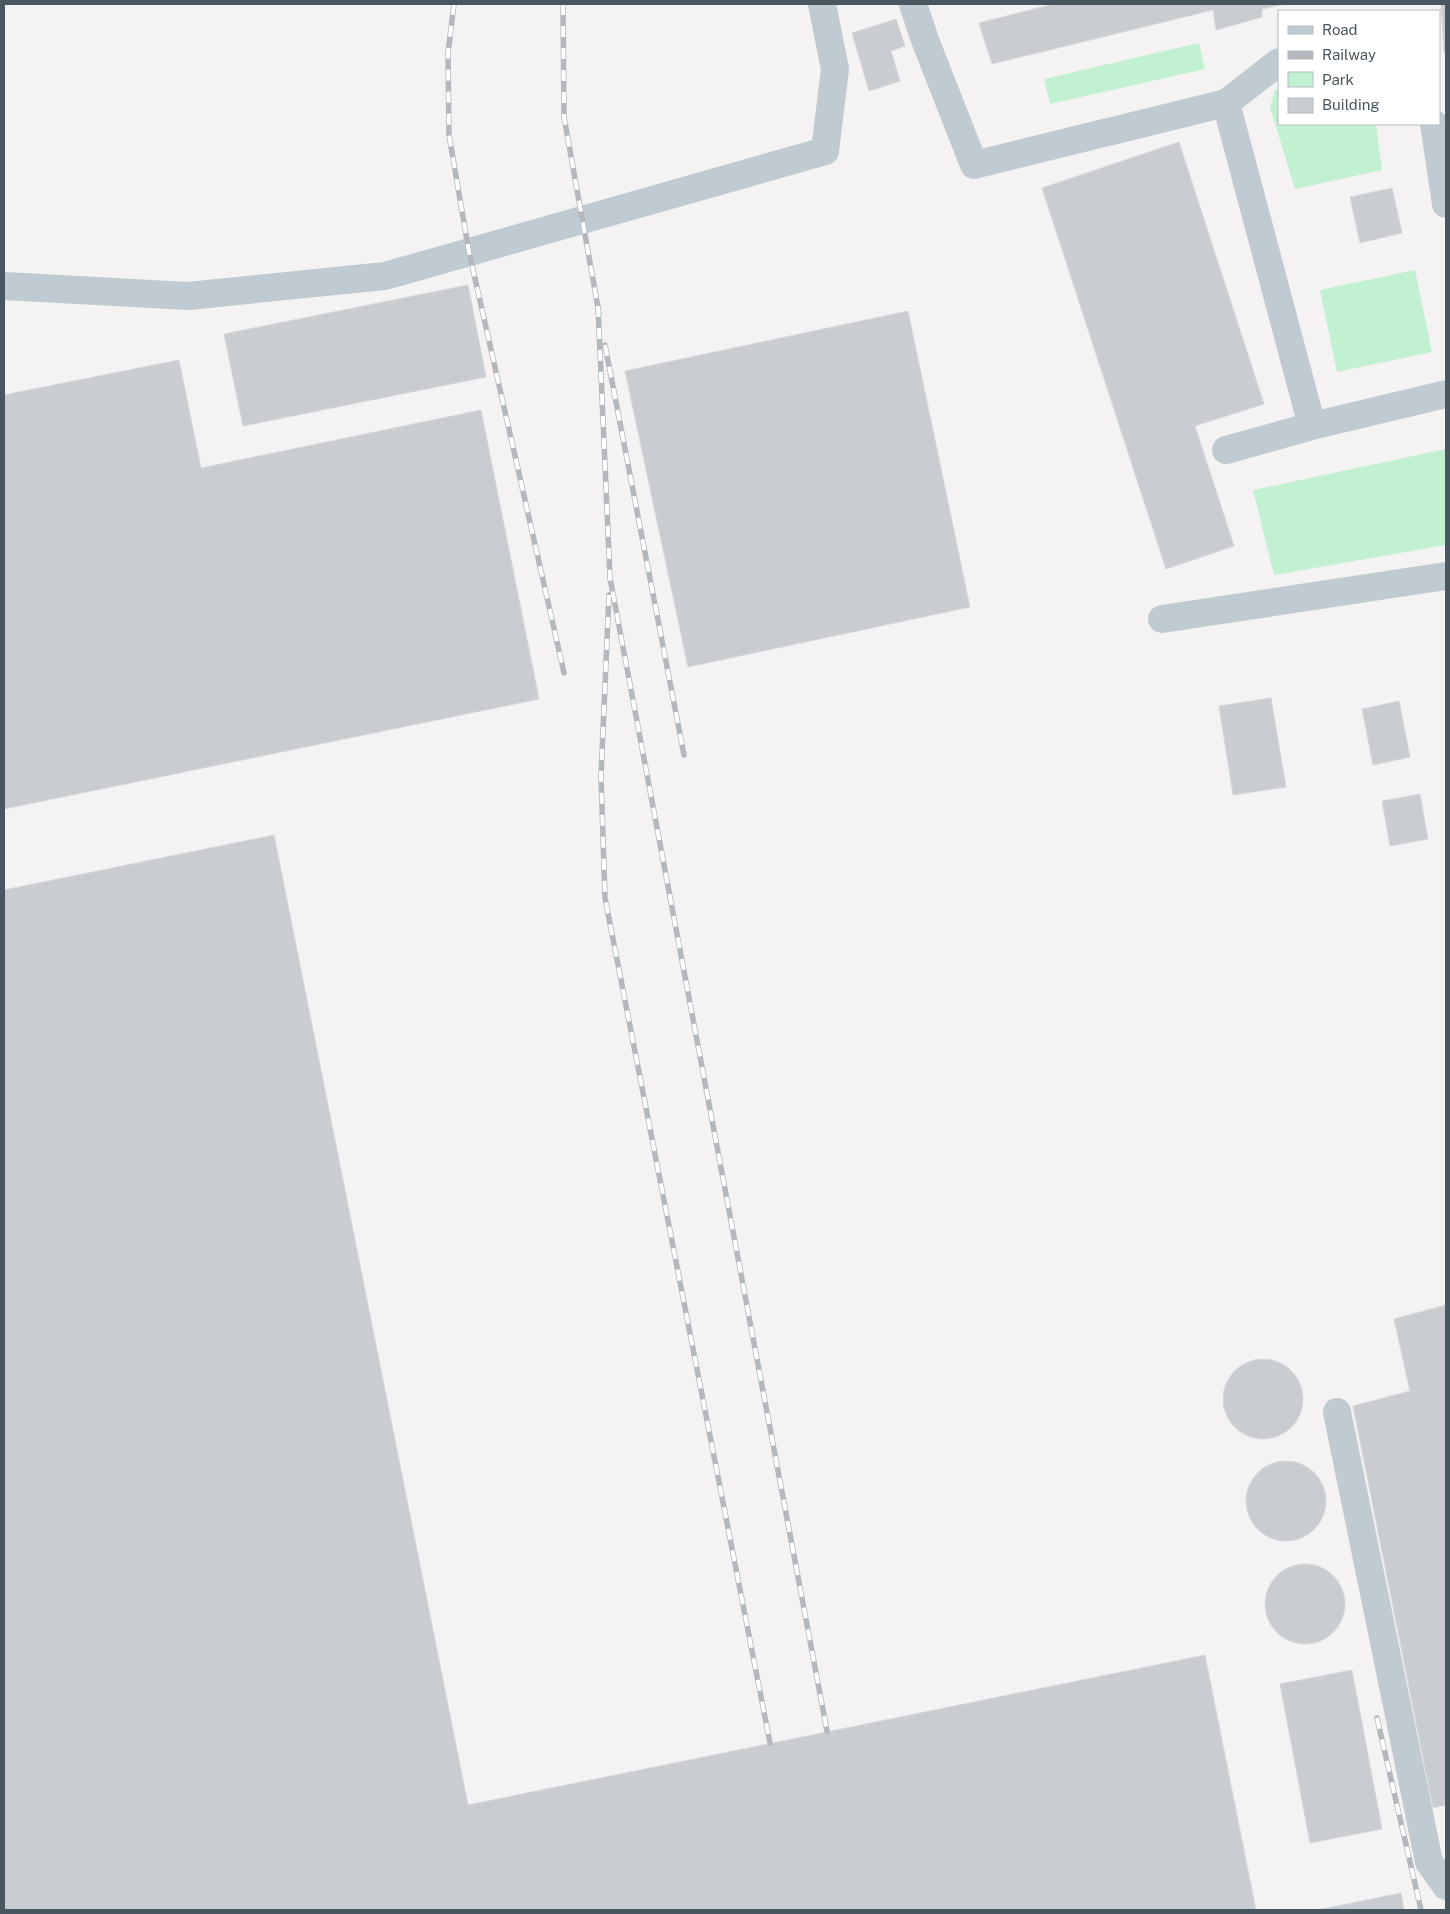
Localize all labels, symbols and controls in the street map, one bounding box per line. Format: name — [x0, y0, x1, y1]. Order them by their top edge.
legend — [1278, 10, 1440, 125]
text: Road — [1322, 21, 1358, 38]
text: Railway — [1322, 46, 1376, 63]
text: Park — [1322, 71, 1354, 88]
text: Building — [1322, 96, 1380, 113]

